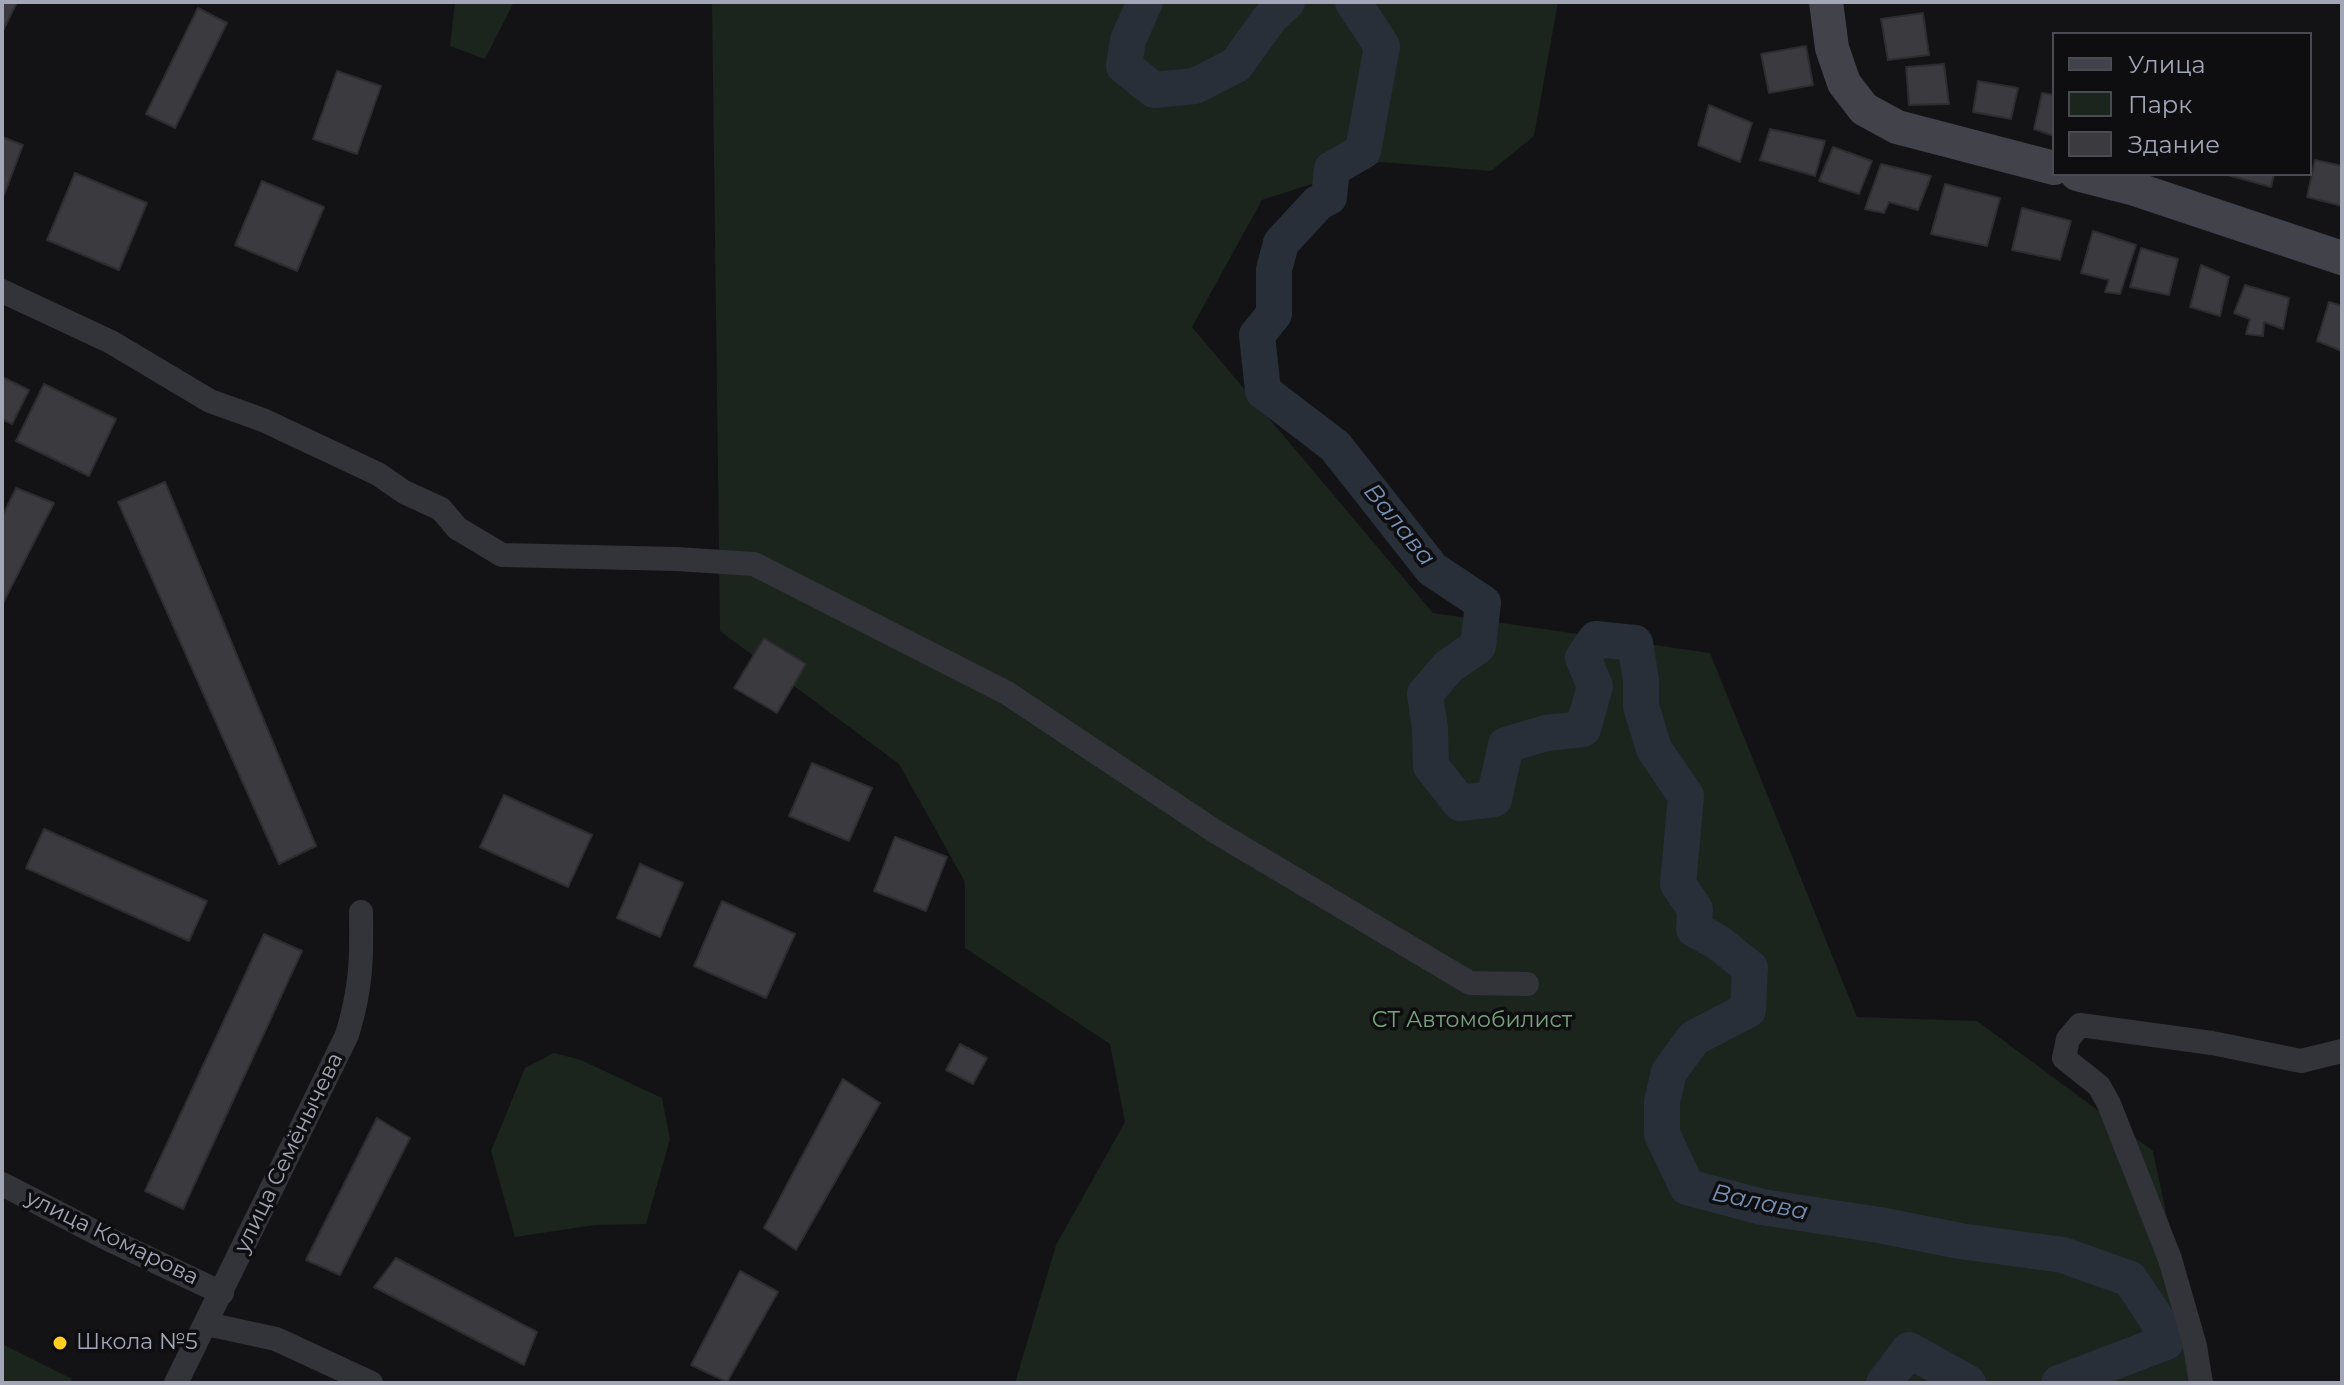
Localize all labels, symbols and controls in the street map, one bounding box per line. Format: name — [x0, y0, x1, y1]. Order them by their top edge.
legend — [2052, 32, 2312, 176]
text: Улица — [2128, 50, 2206, 79]
text: Парк — [2128, 90, 2192, 119]
text: Здание — [2128, 130, 2220, 159]
water label: Валава — [1357, 478, 1441, 572]
park label: СТ Автомобилист — [1372, 1008, 1572, 1034]
street label: улица Семёнычева — [229, 1049, 349, 1257]
water label: Валава — [1709, 1179, 1811, 1227]
street label: улица Комарова — [21, 1185, 203, 1291]
place label: Школа №5 — [76, 1330, 198, 1356]
marker: Школа №5 — [51, 1334, 69, 1352]

